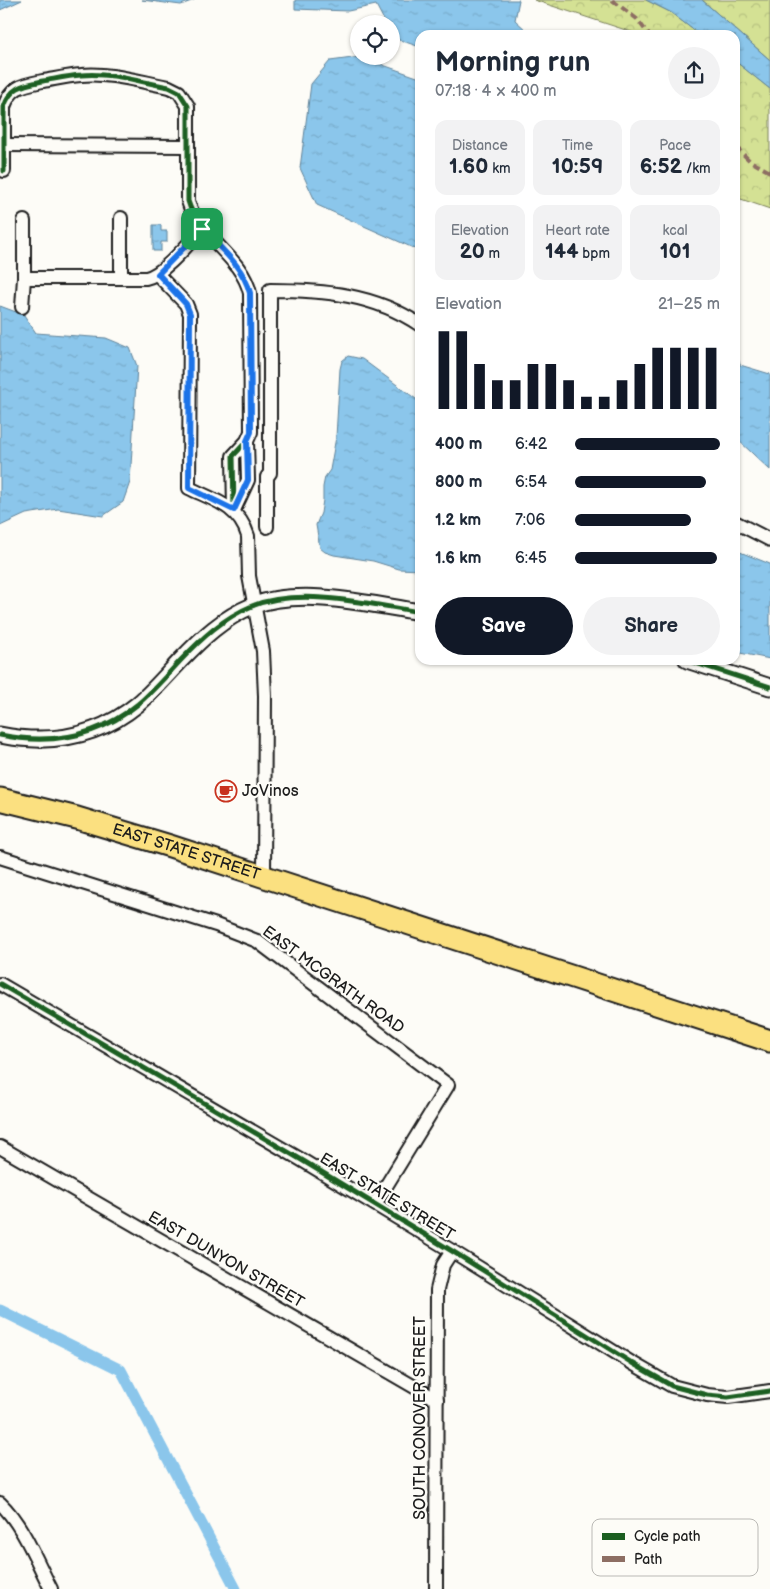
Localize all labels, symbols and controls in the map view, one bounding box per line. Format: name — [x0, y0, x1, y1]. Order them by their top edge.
map controls — [350, 15, 400, 65]
button: locate — [350, 15, 400, 65]
text: Morning run — [435, 46, 590, 79]
button: share — [668, 47, 720, 99]
text: 07:18 · 4 × 400 m — [435, 82, 557, 101]
text: Distance — [452, 137, 508, 154]
text: Time — [562, 137, 593, 154]
text: Pace — [659, 137, 691, 154]
text: 1.60 — [449, 154, 488, 179]
text: 10:59 — [552, 154, 603, 179]
text: 6:52 — [640, 154, 682, 179]
text: km — [488, 160, 511, 177]
text: /km — [682, 160, 711, 177]
pin — [181, 208, 223, 250]
icon: arrive — [188, 215, 216, 243]
text: Elevation — [451, 222, 509, 239]
text: Heart rate — [545, 222, 610, 239]
text: kcal — [663, 222, 688, 239]
text: 20 — [460, 239, 485, 264]
text: 144 — [545, 239, 579, 264]
text: 101 — [660, 239, 691, 264]
text: m — [485, 245, 500, 262]
text: bpm — [579, 245, 610, 262]
text: Elevation — [435, 295, 502, 314]
text: 21–25 m — [658, 295, 720, 314]
text: 400 m — [435, 435, 482, 454]
text: 6:42 — [515, 435, 547, 454]
text: 800 m — [435, 473, 483, 492]
text: 6:54 — [515, 473, 547, 492]
text: 1.2 km — [435, 511, 481, 530]
text: 7:06 — [515, 511, 545, 530]
text: 1.6 km — [435, 549, 481, 568]
text: 6:45 — [515, 549, 547, 568]
button: Save — [435, 597, 573, 655]
button: Share — [583, 597, 720, 655]
cafe icon: JoVinos — [214, 779, 238, 803]
place label: JoVinos — [242, 782, 299, 801]
street label: EAST STATE STREET — [110, 820, 263, 884]
street label: EAST MCGRATH ROAD — [258, 922, 408, 1038]
street label: EAST STATE STREET — [316, 1149, 458, 1245]
street label: EAST DUNYON STREET — [145, 1208, 308, 1313]
street label: SOUTH CONOVER STREET — [411, 1316, 430, 1520]
legend — [592, 1519, 758, 1576]
text: Cycle path — [634, 1528, 701, 1545]
text: Path — [634, 1551, 662, 1568]

